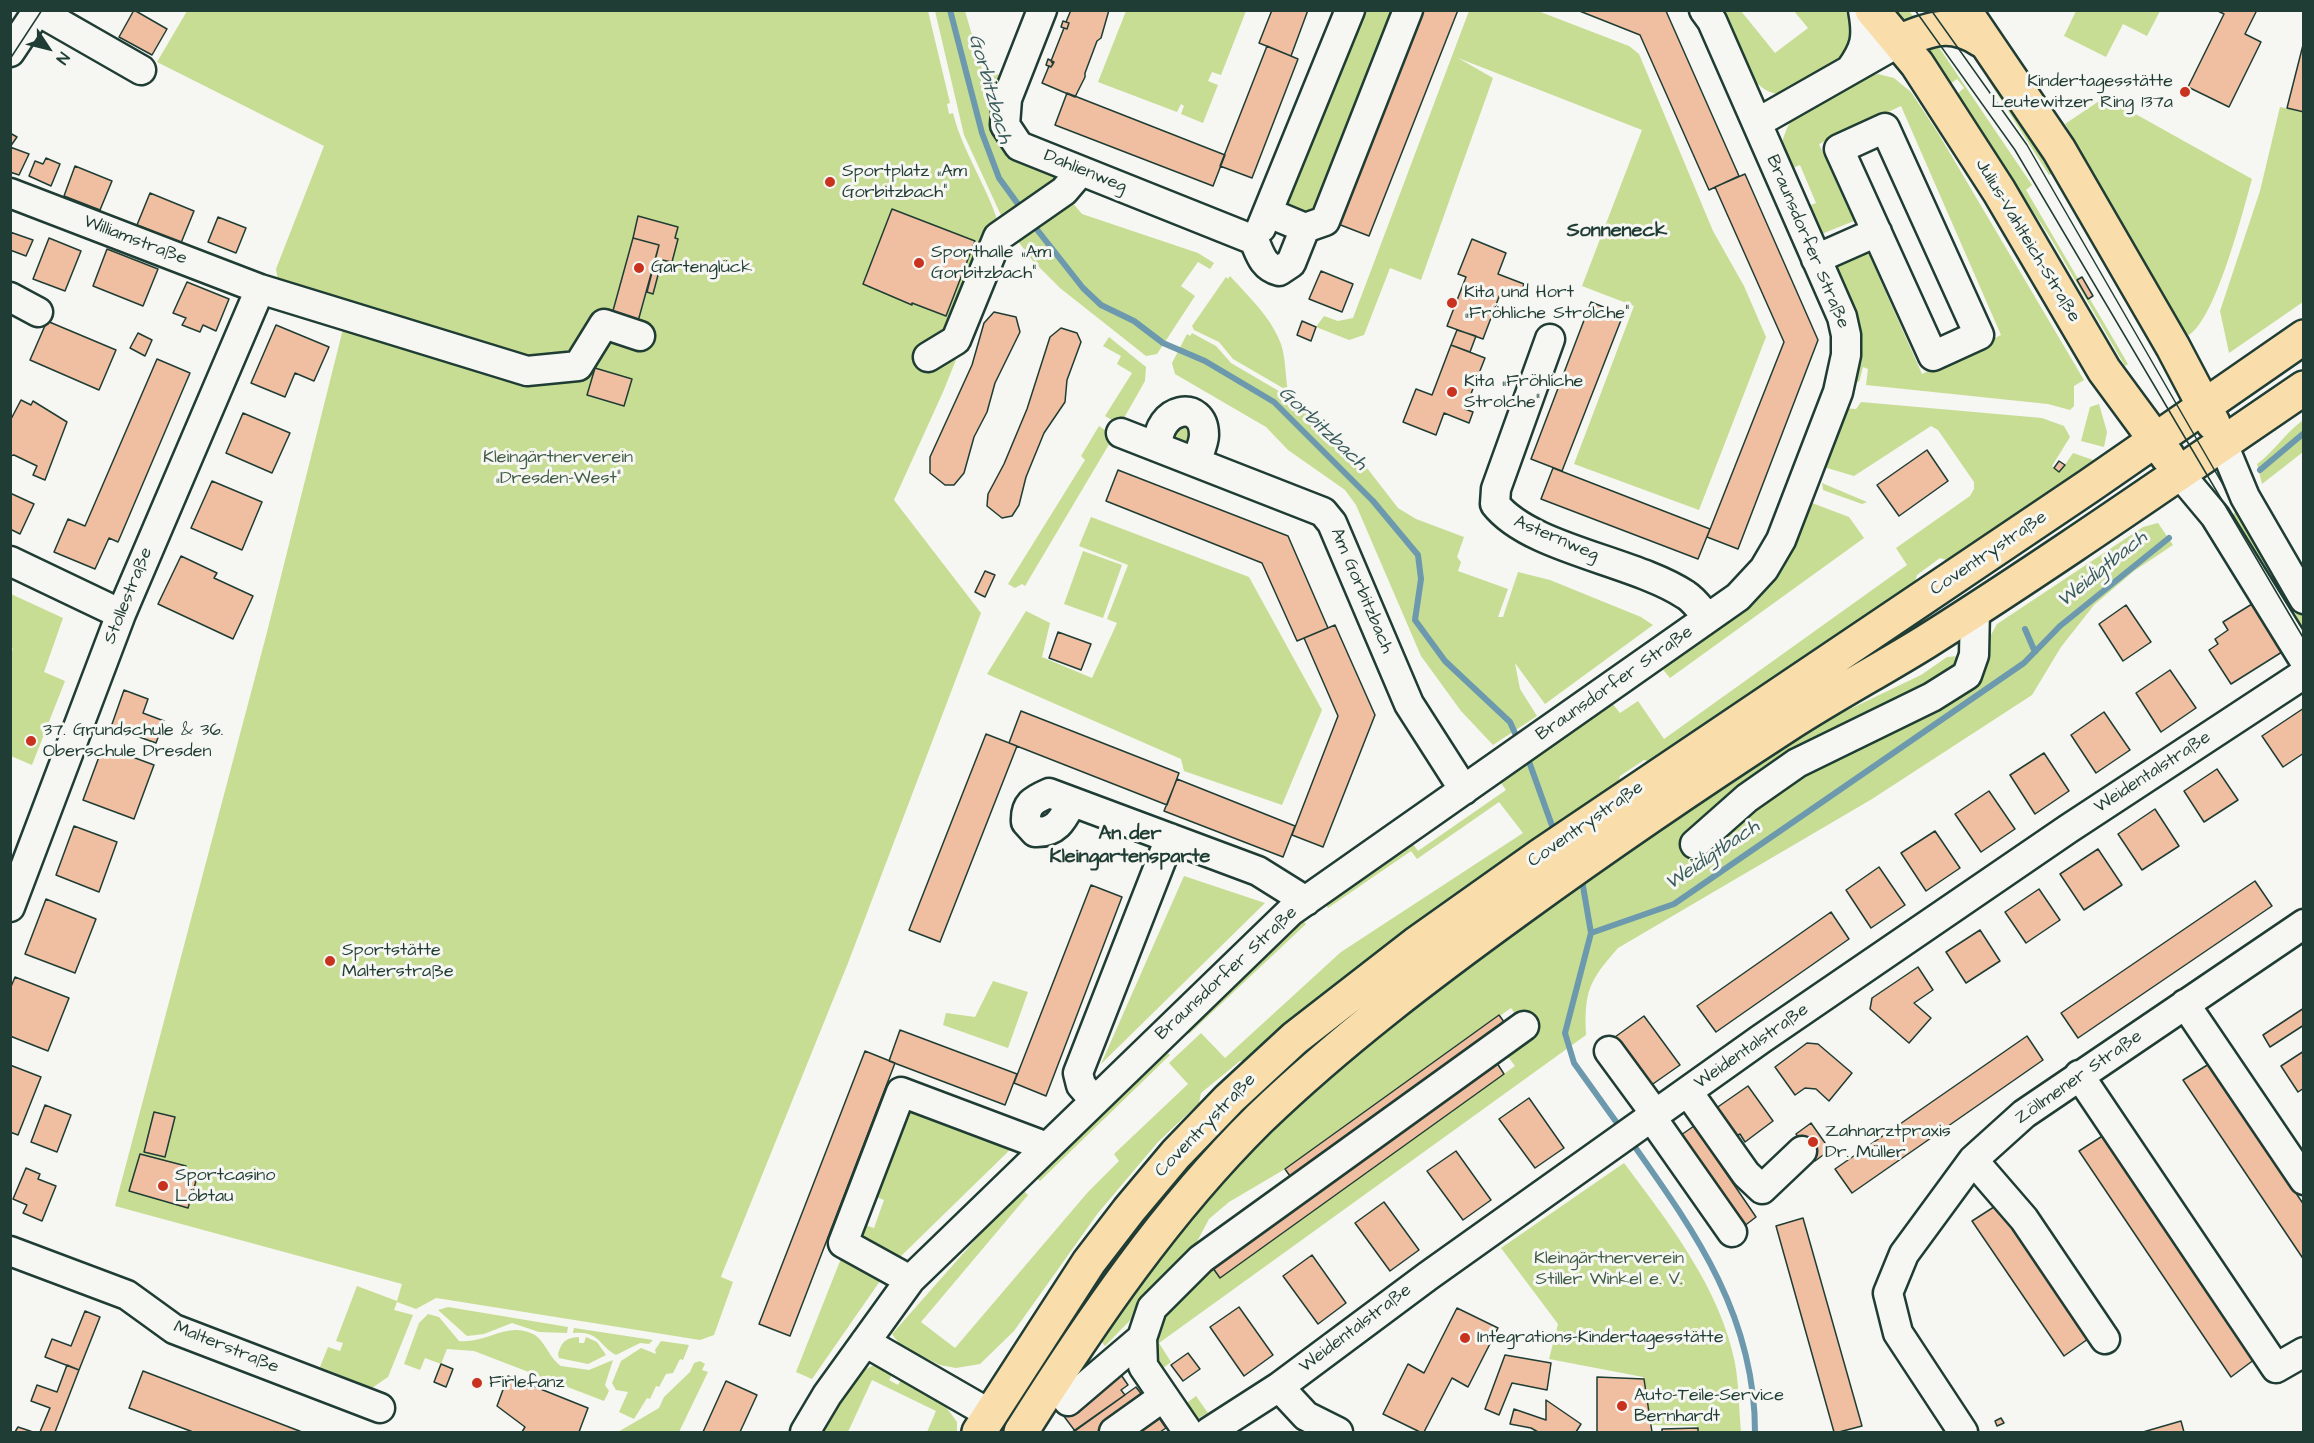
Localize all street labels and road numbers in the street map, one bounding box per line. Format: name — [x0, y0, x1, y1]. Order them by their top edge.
street label: Dahlienweg — [1040, 146, 1130, 198]
street label: Braunsdorfer Straße — [1761, 152, 1853, 332]
street label: Julius-Vahlteich-Straße — [1970, 156, 2084, 326]
street label: Williamstraße — [80, 211, 190, 271]
street label: Coventrystraße — [1927, 507, 2051, 601]
street label: Asternweg — [1510, 511, 1602, 567]
street label: Am Gorbitzbach — [1325, 525, 1397, 657]
street label: Stollestraße — [100, 545, 158, 647]
street label: Braunsdorfer Straße — [1532, 622, 1698, 746]
street label: Weidentalstraße — [2091, 727, 2215, 819]
street label: Coventrystraße — [1524, 777, 1648, 873]
street label: Braunsdorfer Straße — [1151, 903, 1303, 1045]
street label: Weidentalstraße — [1691, 1000, 1813, 1094]
street label: Zöllmener Straße — [2011, 1026, 2147, 1130]
street label: Coventrystraße — [1151, 1070, 1261, 1182]
street label: Weidentalstraße — [1296, 1280, 1416, 1378]
street label: Malterstraße — [170, 1317, 282, 1379]

